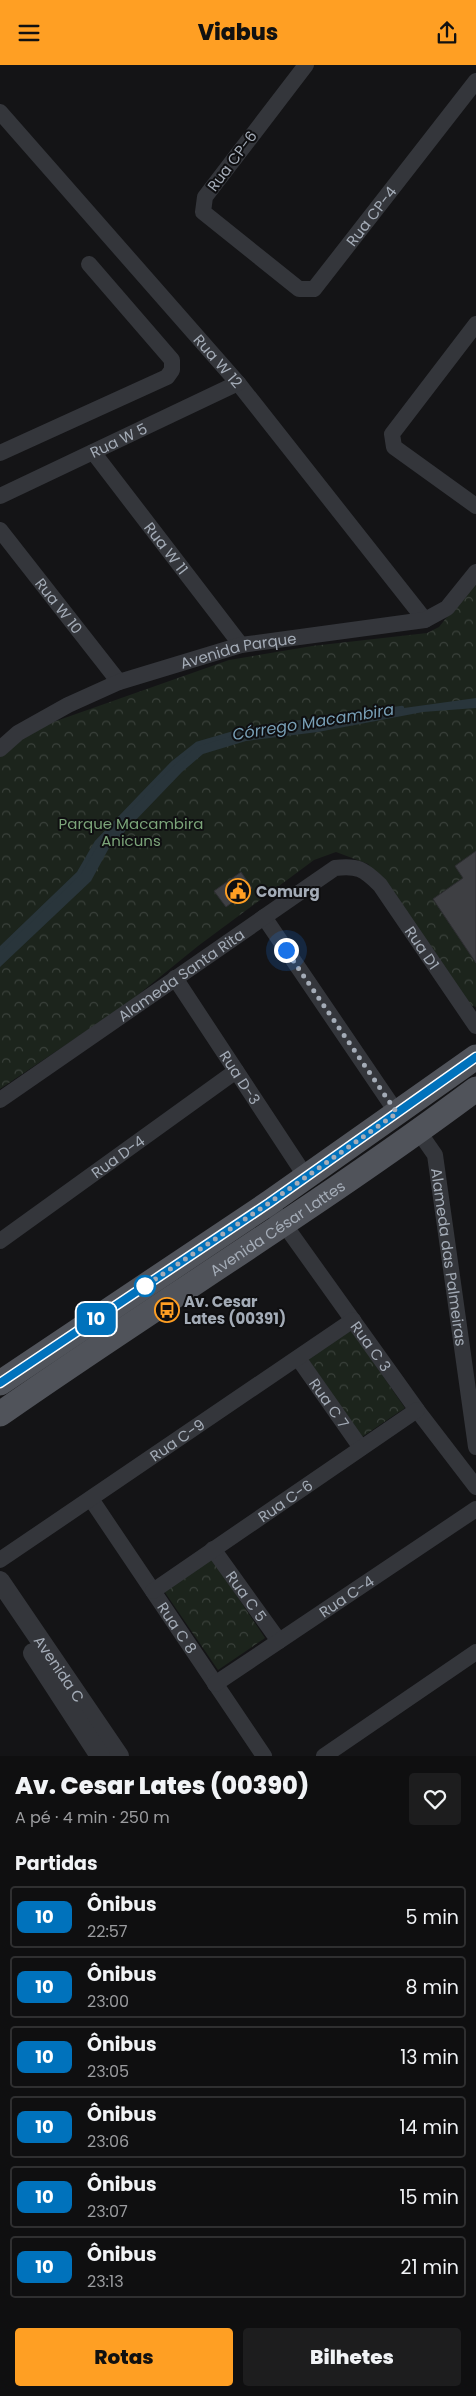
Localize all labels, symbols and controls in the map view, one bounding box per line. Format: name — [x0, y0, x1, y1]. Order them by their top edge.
text: Viabus — [198, 17, 278, 48]
icon: menu — [15, 19, 43, 47]
icon: share — [433, 19, 461, 47]
street label: Rua CP-6 — [202, 126, 262, 196]
street label: Rua CP-4 — [341, 182, 401, 250]
street label: Rua W 12 — [189, 329, 248, 392]
street label: Rua W 5 — [86, 417, 150, 462]
street label: Rua W 11 — [140, 517, 194, 579]
street label: Rua W 10 — [31, 573, 88, 638]
street label: Avenida Parque — [177, 627, 298, 673]
water label: Córrego Macambira — [230, 698, 396, 746]
park label: Parque Macambira Anicuns — [59, 813, 203, 851]
public building icon: Comurg — [225, 878, 251, 904]
place label: Comurg — [256, 881, 320, 902]
street label: Rua D1 — [400, 922, 445, 973]
street label: Alameda Santa Rita — [113, 924, 248, 1026]
your location — [274, 938, 299, 963]
street label: Rua D-3 — [215, 1046, 266, 1108]
street label: Rua D-4 — [87, 1130, 149, 1183]
street label: Alameda das Palmeiras — [426, 1167, 472, 1348]
street label: Avenida César Lattes — [205, 1175, 349, 1281]
unlabelled marker — [134, 1275, 156, 1297]
place label: Av. Cesar Lates (00391) — [184, 1291, 286, 1329]
bus stop icon: Av. Cesar Lates (00391) — [154, 1297, 180, 1323]
line badge: 10 — [74, 1303, 118, 1335]
text: 10 — [87, 1306, 105, 1331]
street label: Rua C 3 — [346, 1317, 397, 1376]
street label: Rua C 7 — [305, 1374, 354, 1432]
street label: Rua C-9 — [145, 1414, 209, 1466]
street label: Rua C-6 — [253, 1474, 317, 1527]
street label: Rua C 5 — [221, 1566, 272, 1626]
street label: Rua C-4 — [315, 1570, 378, 1622]
street label: Rua C 8 — [153, 1598, 202, 1657]
street label: Avenida C — [29, 1631, 90, 1706]
text: Av. Cesar Lates (00390) — [15, 1769, 309, 1802]
button: heart — [409, 1773, 461, 1825]
text: A pé · 4 min · 250 m — [15, 1806, 170, 1829]
text: Partidas — [15, 1850, 98, 1877]
text: Ônibus — [87, 1891, 157, 1918]
text: 10 — [35, 1904, 54, 1929]
text: 5 min — [406, 1904, 459, 1931]
text: 22:57 — [87, 1920, 128, 1943]
text: Ônibus — [87, 1961, 157, 1988]
text: 10 — [35, 1974, 54, 1999]
text: 8 min — [406, 1974, 459, 2001]
text: 23:00 — [87, 1990, 129, 2013]
text: Ônibus — [87, 2031, 157, 2058]
text: 10 — [35, 2044, 54, 2069]
text: 13 min — [400, 2044, 459, 2071]
text: 23:05 — [87, 2060, 129, 2083]
text: Ônibus — [87, 2101, 157, 2128]
text: 10 — [35, 2114, 54, 2139]
text: 14 min — [399, 2114, 459, 2141]
text: 23:06 — [87, 2130, 129, 2153]
text: Ônibus — [87, 2171, 157, 2198]
text: 10 — [35, 2184, 54, 2209]
text: 15 min — [400, 2184, 459, 2211]
text: 23:07 — [87, 2200, 128, 2223]
text: Ônibus — [87, 2241, 157, 2268]
text: 10 — [35, 2254, 54, 2279]
text: 21 min — [401, 2254, 459, 2281]
text: 23:13 — [87, 2270, 124, 2293]
button: Rotas — [15, 2328, 233, 2386]
button: Bilhetes — [243, 2328, 461, 2386]

